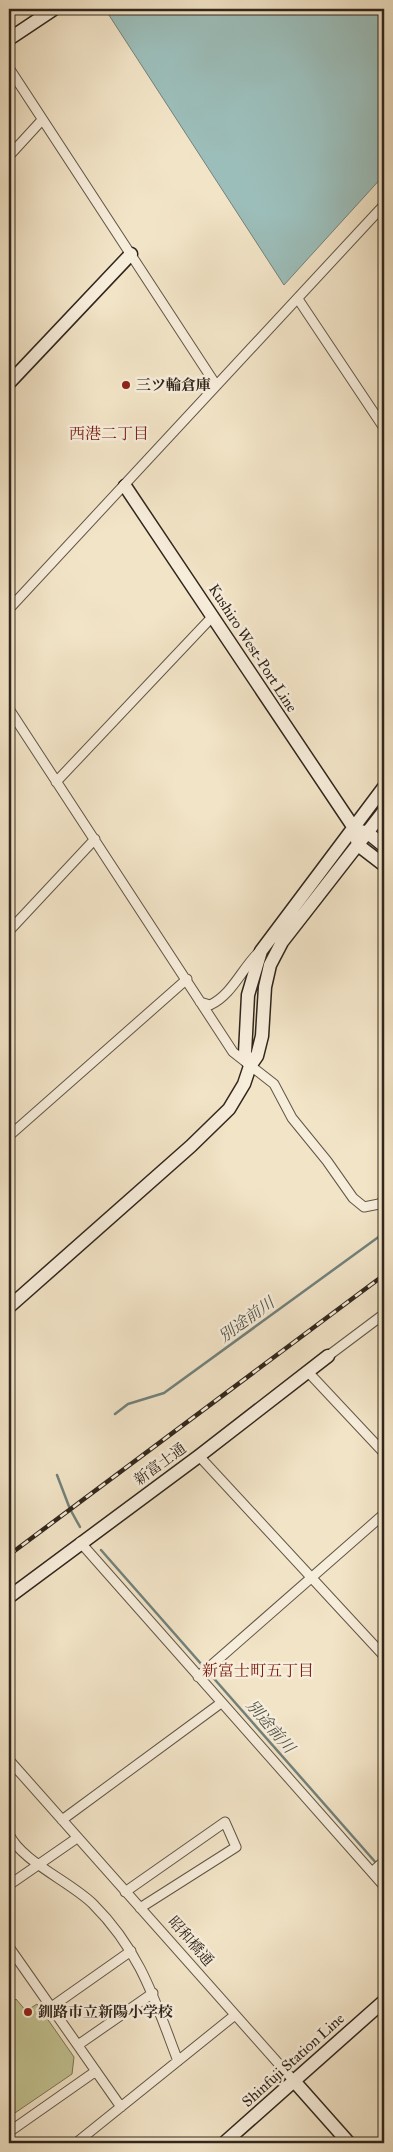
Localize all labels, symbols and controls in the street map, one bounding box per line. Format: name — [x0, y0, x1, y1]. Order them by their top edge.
place label: 三ツ輪倉庫 — [136, 376, 211, 394]
marker: 三ツ輪倉庫 — [120, 379, 132, 391]
district label: 西港二丁目 — [69, 424, 149, 443]
street label: Kushiro West-Port Line — [205, 581, 301, 715]
water label: 別途前川 — [215, 1292, 279, 1346]
street label: 新富士通 — [130, 1439, 190, 1489]
district label: 新富士町五丁目 — [202, 1661, 314, 1680]
water label: 別途前川 — [242, 1696, 300, 1758]
street label: 昭和橋通 — [165, 1912, 217, 1970]
place label: 釧路市立新陽小学校 — [38, 2003, 173, 2021]
marker: 釧路市立新陽小学校 — [22, 2006, 34, 2018]
street label: Shinfuji Station Line — [238, 2009, 348, 2111]

